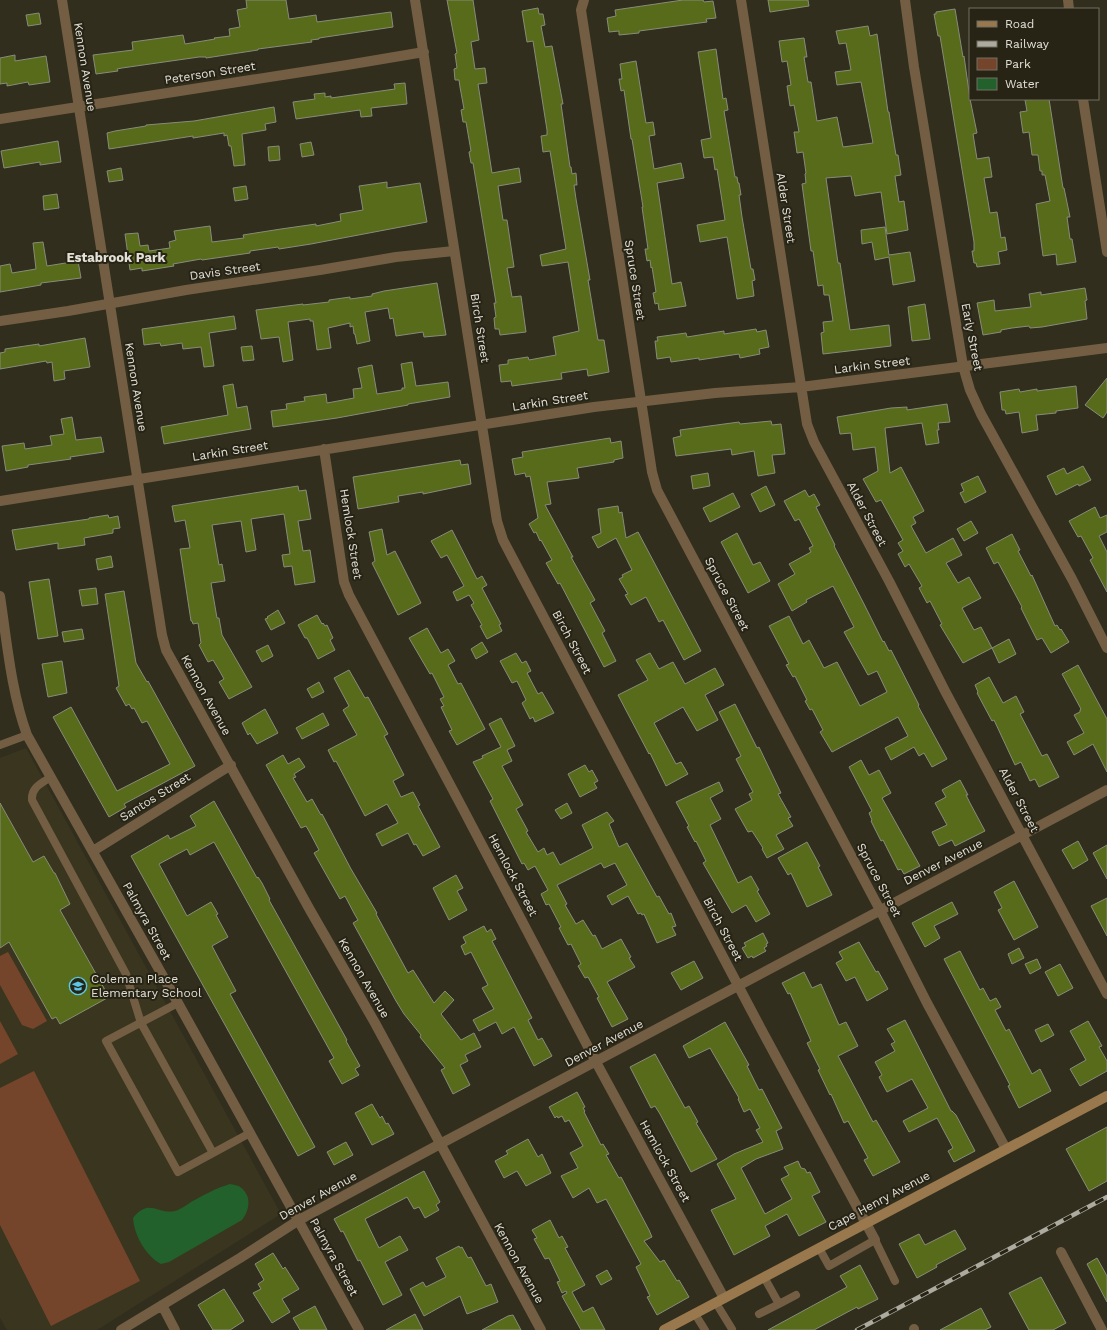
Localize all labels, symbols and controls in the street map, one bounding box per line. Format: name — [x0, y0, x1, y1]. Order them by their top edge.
legend — [969, 8, 1099, 100]
text: Road — [1005, 17, 1034, 31]
street label: Kennon Avenue — [71, 22, 99, 113]
text: Railway — [1005, 37, 1050, 51]
text: Park — [1005, 57, 1031, 71]
street label: Peterson Street — [164, 59, 256, 87]
text: Water — [1005, 77, 1040, 91]
street label: Alder Street — [774, 172, 798, 244]
street label: Spruce Street — [622, 239, 648, 321]
district label: Estabrook Park — [66, 250, 166, 265]
street label: Davis Street — [189, 259, 261, 283]
street label: Birch Street — [468, 292, 492, 364]
street label: Early Street — [959, 302, 985, 372]
street label: Kennon Avenue — [122, 342, 150, 433]
street label: Larkin Street — [833, 353, 911, 377]
street label: Larkin Street — [511, 388, 589, 414]
street label: Larkin Street — [191, 438, 269, 464]
street label: Alder Street — [844, 479, 890, 549]
street label: Hemlock Street — [337, 488, 365, 580]
street label: Spruce Street — [702, 555, 752, 633]
street label: Birch Street — [549, 608, 595, 676]
street label: Kennon Avenue — [178, 652, 234, 738]
street label: Alder Street — [996, 765, 1042, 835]
street label: Santos Street — [117, 770, 193, 824]
street label: Hemlock Street — [485, 831, 541, 919]
street label: Denver Avenue — [901, 836, 985, 888]
street label: Spruce Street — [854, 841, 904, 919]
street label: Palmyra Street — [120, 880, 174, 962]
street label: Birch Street — [700, 895, 746, 963]
street label: Kennon Avenue — [335, 936, 393, 1020]
place label: Coleman Place Elementary School — [91, 972, 202, 1000]
school or university icon: Coleman Place Elementary School — [68, 976, 88, 996]
street label: Denver Avenue — [562, 1016, 646, 1070]
street label: Hemlock Street — [637, 1118, 693, 1204]
street label: Cape Henry Avenue — [826, 1168, 932, 1234]
street label: Denver Avenue — [277, 1169, 359, 1223]
street label: Palmyra Street — [307, 1216, 361, 1298]
street label: Kennon Avenue — [491, 1220, 547, 1306]

